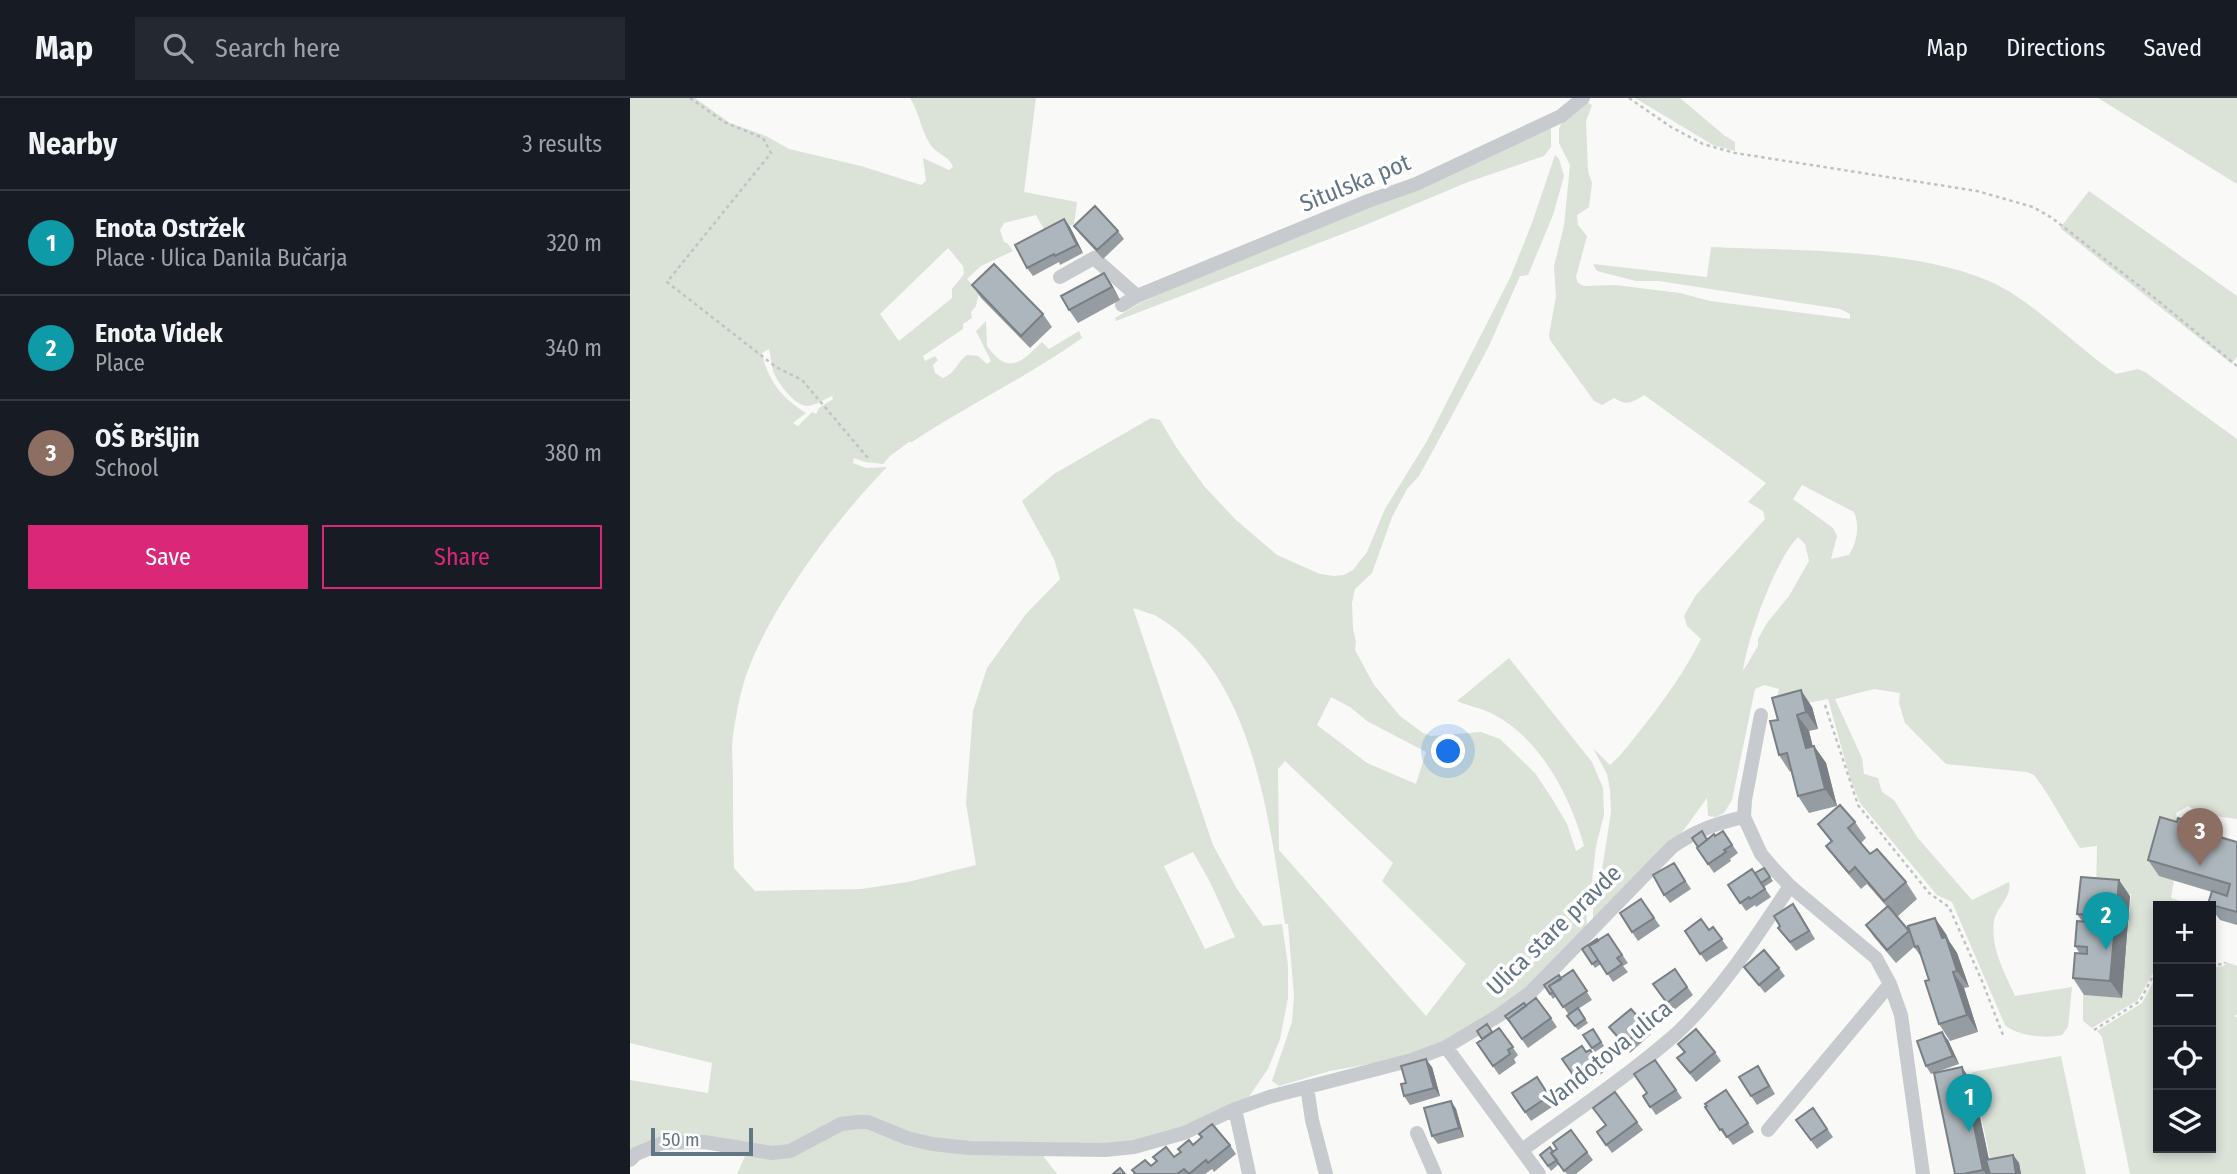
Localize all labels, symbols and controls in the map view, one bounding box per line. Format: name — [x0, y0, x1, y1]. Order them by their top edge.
search box — [135, 17, 625, 80]
text: Map — [35, 28, 93, 68]
icon: search — [159, 29, 197, 67]
text: Search here — [215, 33, 340, 64]
text: Map — [1927, 34, 1968, 62]
text: Directions — [2006, 34, 2105, 62]
text: Saved — [2143, 34, 2202, 62]
text: Nearby — [28, 126, 117, 162]
text: 3 results — [522, 130, 602, 158]
street label: Situlska pot — [1296, 148, 1414, 218]
text: Enota Ostržek — [95, 213, 245, 244]
text: 1 — [46, 229, 56, 257]
text: 320 m — [547, 229, 602, 257]
text: Place · Ulica Danila Bučarja — [95, 244, 347, 272]
text: Enota Videk — [95, 318, 223, 349]
text: 2 — [46, 334, 56, 362]
text: 340 m — [546, 334, 602, 362]
text: Place — [95, 349, 145, 377]
text: OŠ Bršljin — [95, 423, 200, 454]
text: 3 — [46, 439, 56, 467]
text: 380 m — [545, 439, 602, 467]
text: School — [95, 454, 159, 482]
button: Save — [28, 525, 308, 589]
button: Share — [322, 525, 602, 589]
your location — [1431, 734, 1465, 768]
pin: 3 — [2177, 808, 2223, 866]
street label: Ulica stare pravde — [1481, 859, 1627, 1001]
pin: 2 — [2083, 892, 2129, 950]
map controls — [2153, 901, 2216, 1153]
button: + — [2153, 901, 2216, 964]
button: − — [2153, 964, 2216, 1027]
street label: Vandotova ulica — [1539, 994, 1677, 1114]
button: locate — [2153, 1027, 2216, 1090]
pin: 1 — [1946, 1074, 1992, 1132]
button: layers — [2153, 1090, 2216, 1153]
scale bar — [651, 1125, 752, 1157]
text: 50 m — [662, 1128, 700, 1151]

